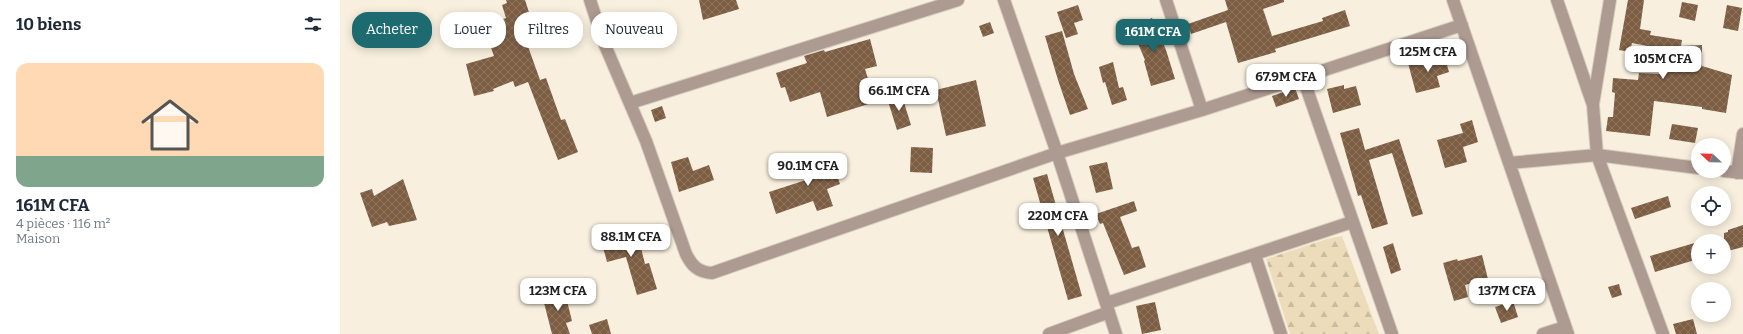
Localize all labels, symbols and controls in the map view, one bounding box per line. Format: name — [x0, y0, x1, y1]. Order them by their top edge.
chip: Acheter — [352, 12, 432, 48]
chip: Louer — [440, 12, 506, 48]
chip: Filtres — [514, 12, 583, 48]
chip: Nouveau — [591, 12, 677, 48]
icon: filters — [302, 13, 324, 35]
text: 10 biens — [16, 14, 81, 35]
pin: 161M CFA — [1112, 19, 1194, 53]
text: 161M CFA — [1125, 24, 1181, 39]
pin: 125M CFA — [1387, 39, 1469, 73]
text: 125M CFA — [1399, 44, 1457, 59]
pin: 105M CFA — [1622, 46, 1704, 80]
text: 105M CFA — [1634, 51, 1692, 66]
pin: 67.9M CFA — [1240, 64, 1332, 98]
text: 67.9M CFA — [1255, 69, 1317, 84]
pin: 66.1M CFA — [853, 78, 945, 112]
text: 66.1M CFA — [868, 83, 930, 98]
icon: home — [134, 89, 206, 161]
north arrow — [1691, 138, 1731, 178]
map controls — [1691, 138, 1731, 322]
pin: 90.1M CFA — [762, 153, 854, 187]
text: 90.1M CFA — [777, 158, 839, 173]
button: locate — [1691, 186, 1731, 226]
text: 161M CFA — [16, 195, 90, 216]
pin: 220M CFA — [1017, 203, 1099, 237]
text: 220M CFA — [1028, 208, 1088, 223]
text: 4 pièces · 116 m² — [16, 216, 110, 231]
pin: 88.1M CFA — [585, 224, 677, 258]
text: 88.1M CFA — [600, 229, 662, 244]
text: Maison — [16, 231, 60, 246]
button: + — [1691, 234, 1731, 274]
pin: 123M CFA — [517, 278, 599, 312]
pin: 137M CFA — [1466, 278, 1548, 312]
button: − — [1691, 282, 1731, 322]
text: 123M CFA — [529, 283, 587, 298]
text: 137M CFA — [1478, 283, 1536, 298]

